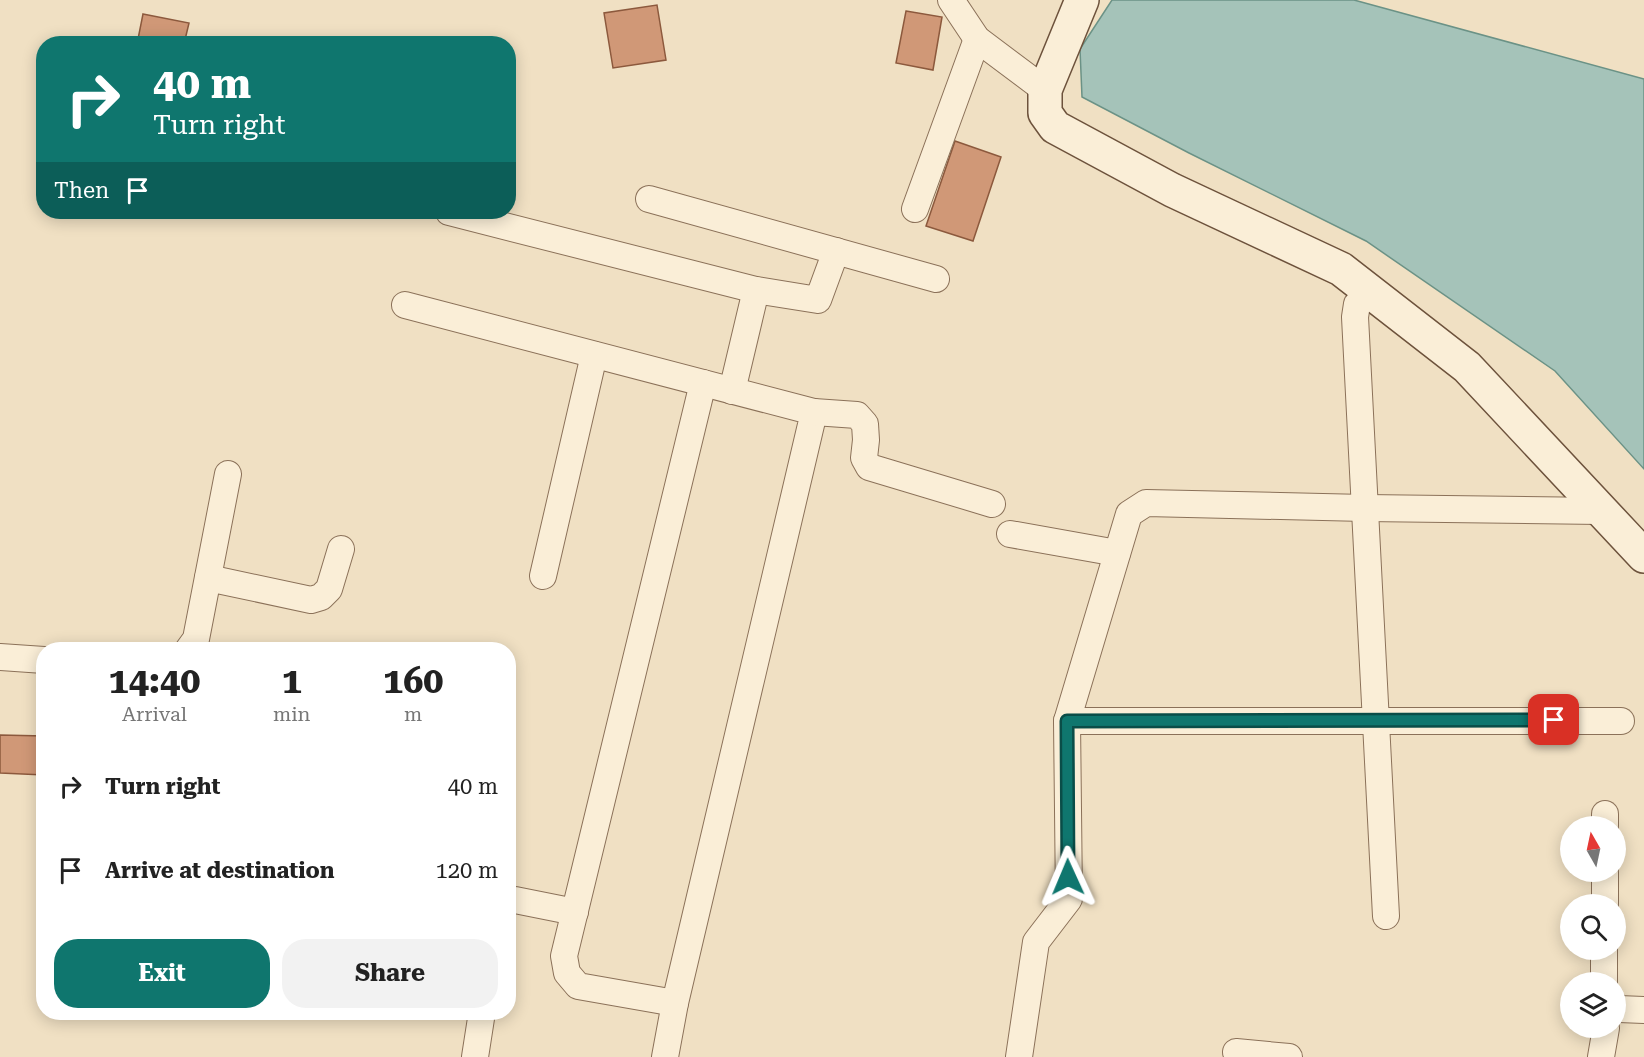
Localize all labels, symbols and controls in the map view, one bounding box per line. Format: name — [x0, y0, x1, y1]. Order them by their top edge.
text: 40 m — [153, 59, 251, 108]
icon: right — [54, 60, 132, 138]
text: Turn right — [153, 109, 286, 141]
icon: arrive — [121, 174, 154, 207]
text: Then — [54, 178, 109, 203]
text: 14:40 — [109, 660, 200, 702]
text: 1 — [282, 660, 302, 702]
text: 160 — [383, 660, 443, 702]
pin — [1528, 694, 1579, 745]
text: Arrival — [122, 702, 187, 726]
text: min — [273, 702, 310, 726]
text: m — [404, 702, 422, 726]
icon: arrive — [1537, 703, 1570, 736]
icon: right — [54, 770, 87, 803]
text: Turn right — [105, 774, 220, 799]
text: 40 m — [448, 774, 498, 799]
north arrow — [1560, 816, 1626, 882]
map controls — [1560, 816, 1626, 1038]
position arrow — [1036, 845, 1100, 909]
icon: arrive — [54, 854, 87, 887]
text: Arrive at destination — [105, 858, 334, 883]
text: 120 m — [435, 858, 498, 883]
button: search — [1560, 894, 1626, 960]
button: Exit — [54, 939, 270, 1008]
button: Share — [282, 939, 498, 1008]
button: layers — [1560, 972, 1626, 1038]

